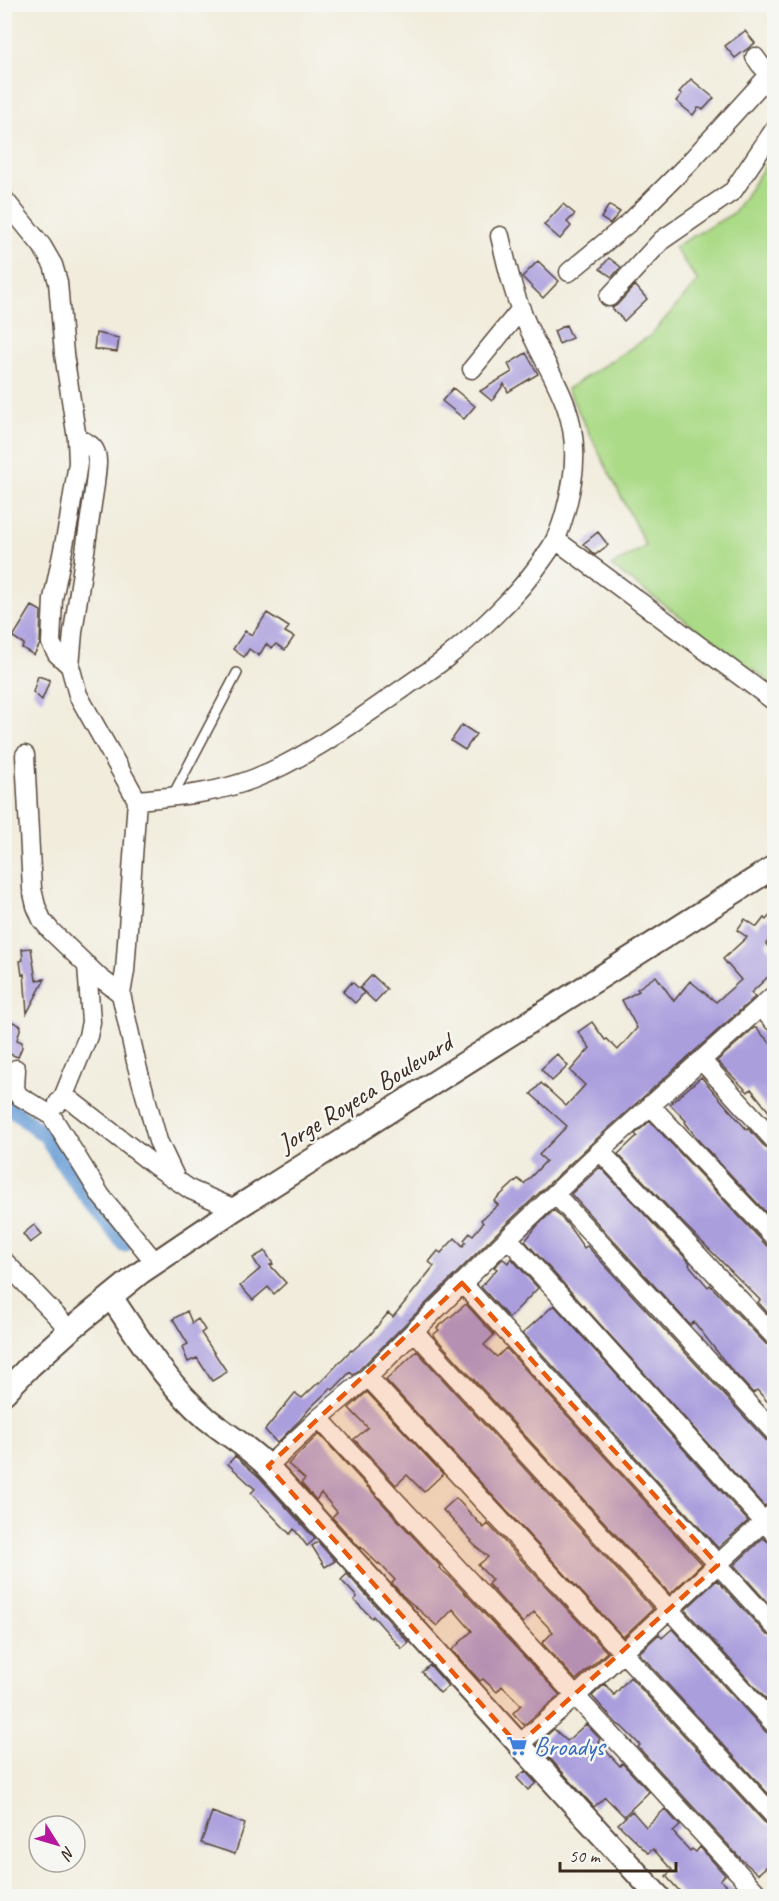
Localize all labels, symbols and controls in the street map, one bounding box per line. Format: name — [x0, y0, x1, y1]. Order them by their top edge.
street label: Jorge Royeca Boulevard — [270, 1024, 462, 1161]
place label: Broadys — [534, 1730, 607, 1763]
supermarket icon: Broadys — [505, 1734, 529, 1758]
north arrow — [27, 1814, 87, 1874]
scale bar — [560, 1835, 676, 1873]
text: N — [55, 1842, 79, 1865]
text: 50 m — [569, 1845, 602, 1867]

